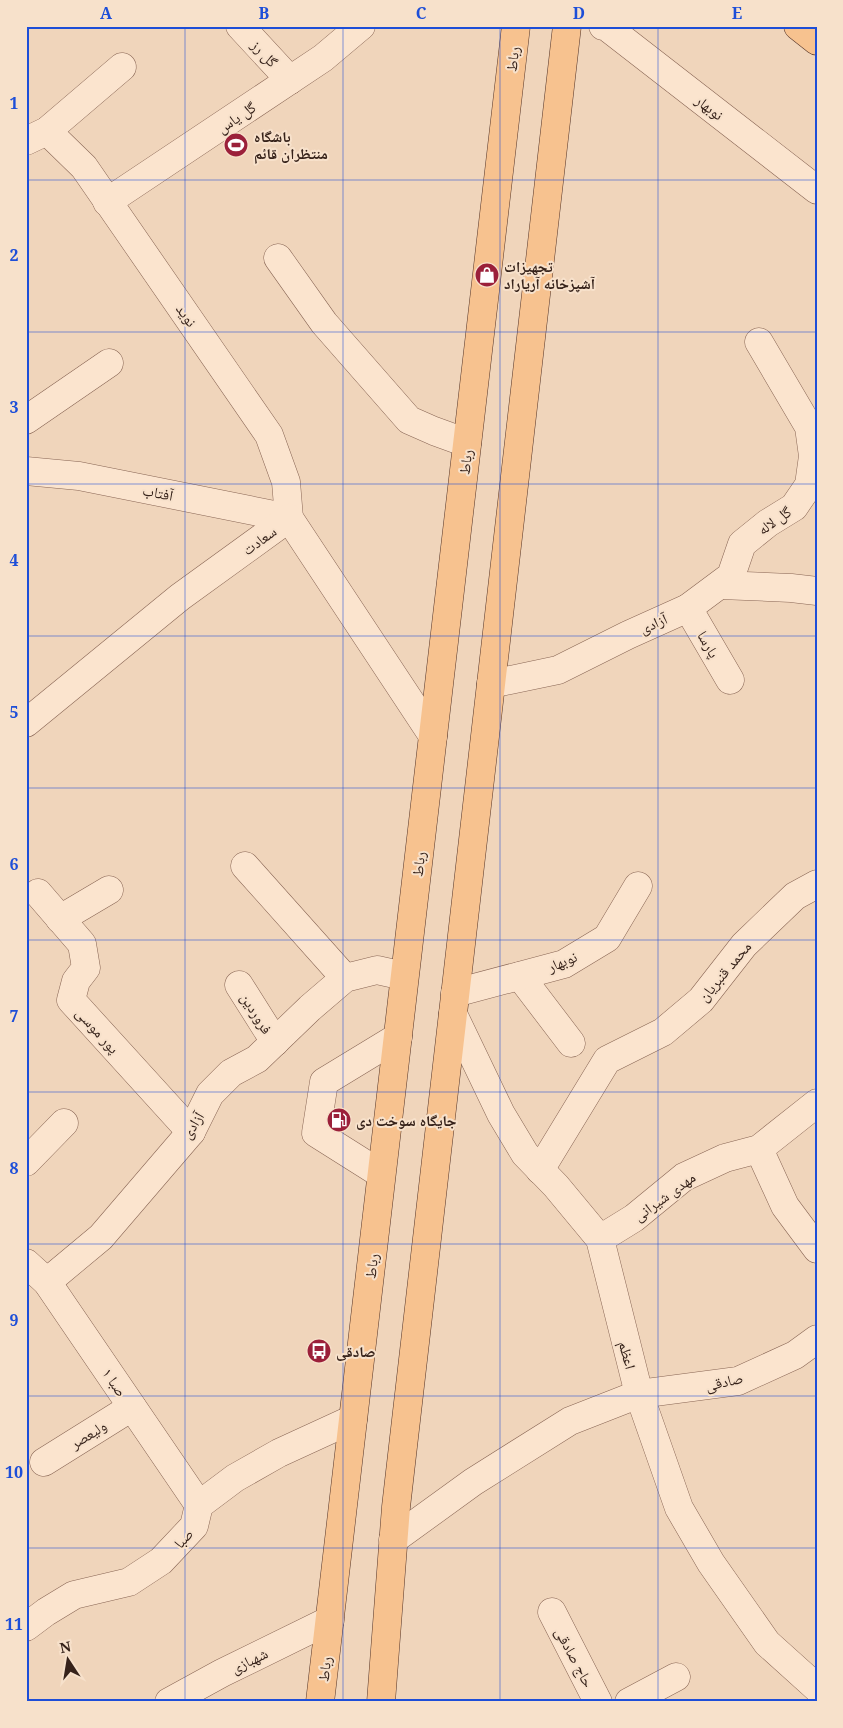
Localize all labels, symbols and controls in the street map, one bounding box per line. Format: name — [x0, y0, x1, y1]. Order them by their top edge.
text: A — [100, 2, 113, 24]
text: B — [259, 2, 270, 24]
text: C — [416, 2, 427, 24]
text: D — [573, 2, 585, 24]
text: E — [732, 2, 742, 24]
street label: گل رز — [246, 34, 283, 72]
street label: رباط — [501, 45, 523, 73]
street label: نوبهار — [691, 89, 728, 124]
text: 1 — [9, 92, 19, 114]
street label: گل یاس — [213, 96, 260, 138]
place label: باشگاه منتظران قائم — [254, 126, 328, 164]
sports icon: باشگاه منتظران قائم — [223, 132, 249, 158]
text: 2 — [9, 244, 19, 266]
place label: تجهیزات آشپزخانه آریاراد — [504, 256, 596, 293]
shop icon: تجهیزات آشپزخانه آریاراد — [474, 262, 500, 288]
street label: نوید — [172, 300, 202, 330]
text: 3 — [9, 396, 19, 418]
street label: رباط — [454, 448, 476, 476]
street label: آفتاب — [141, 479, 176, 505]
street label: گل لاله — [753, 501, 796, 540]
street label: سعادت — [238, 521, 280, 559]
text: 4 — [9, 549, 19, 571]
street label: آزادی — [636, 608, 672, 639]
street label: پارسا — [693, 627, 725, 661]
text: 5 — [9, 701, 19, 723]
street label: رباط — [407, 850, 429, 878]
text: 6 — [9, 853, 19, 875]
street label: محمد قنبریان — [693, 937, 756, 1006]
street label: نوبهار — [543, 946, 580, 977]
street label: فروردین — [236, 988, 277, 1038]
street label: پور موسی — [71, 1003, 124, 1058]
text: 7 — [9, 1005, 19, 1027]
street label: آزادی — [176, 1107, 209, 1143]
fuel station icon: جایگاه سوخت دی — [326, 1107, 352, 1133]
place label: جایگاه سوخت دی — [356, 1110, 457, 1130]
text: 8 — [9, 1157, 19, 1179]
street label: مهدی شیرانی — [629, 1167, 700, 1226]
street label: رباط — [360, 1252, 382, 1280]
text: 9 — [9, 1309, 19, 1331]
bus stop icon: صادقی — [306, 1338, 332, 1364]
street label: اعظم — [614, 1339, 641, 1372]
place label: صادقی — [336, 1341, 376, 1361]
street label: صبا ۱ — [98, 1364, 132, 1400]
street label: صادقی — [703, 1367, 745, 1396]
street label: ولیعصر — [65, 1415, 110, 1453]
text: 10 — [5, 1461, 23, 1483]
street label: صبا — [169, 1524, 197, 1552]
text: 11 — [5, 1613, 23, 1635]
street label: حاج صادقی — [550, 1624, 599, 1691]
north arrow — [42, 1636, 92, 1686]
text: N — [58, 1636, 73, 1657]
street label: شهبازی — [227, 1642, 271, 1678]
street label: رباط — [313, 1655, 335, 1683]

